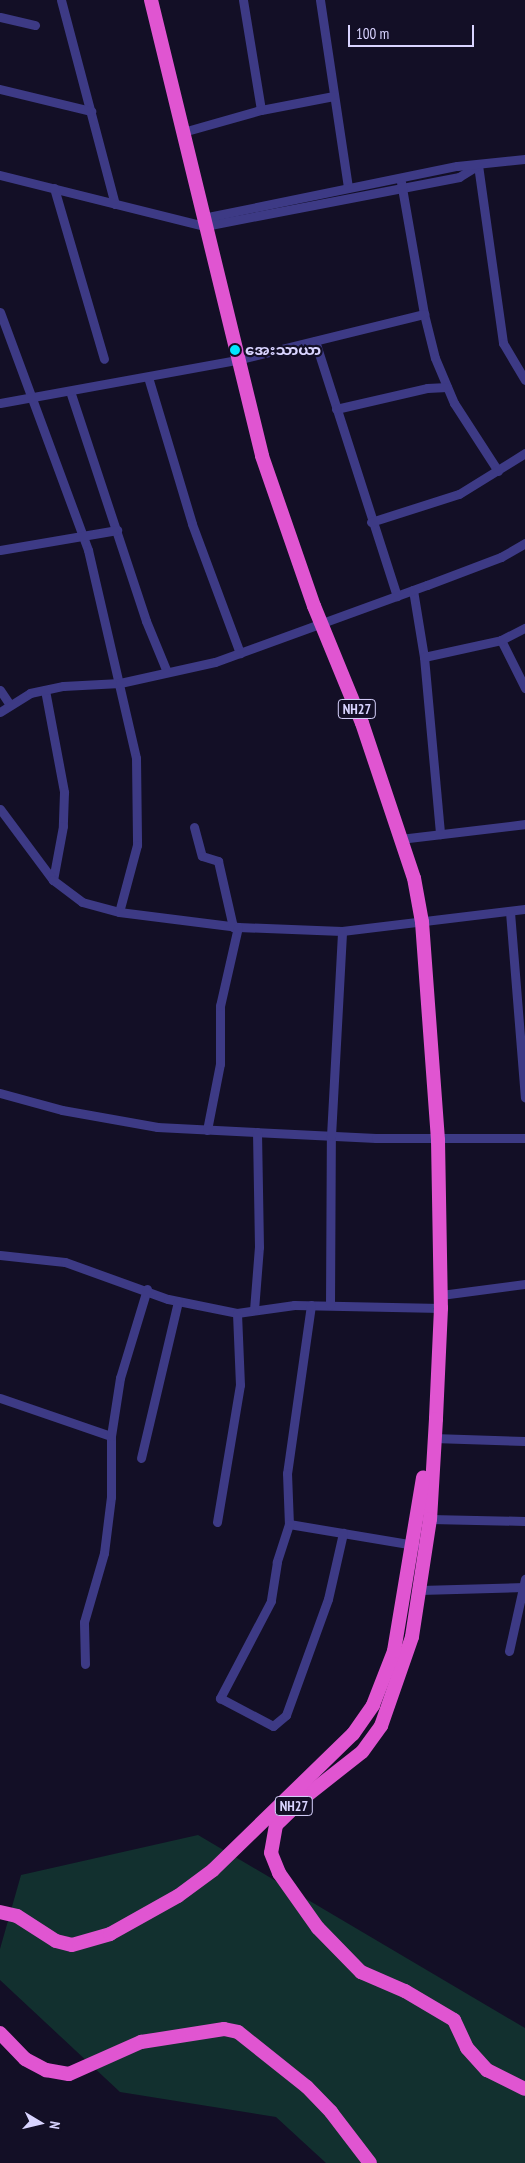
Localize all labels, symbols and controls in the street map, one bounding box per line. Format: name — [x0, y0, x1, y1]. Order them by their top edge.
scale bar — [350, 15, 476, 47]
text: 100 m — [356, 24, 389, 43]
place label: အေးသာယာ — [245, 341, 321, 359]
marker: အေးသာယာ — [229, 344, 241, 356]
road number: NH27 — [337, 698, 377, 721]
road number: NH27 — [274, 1794, 314, 1818]
north arrow — [15, 2098, 65, 2148]
text: N — [45, 2120, 64, 2130]

